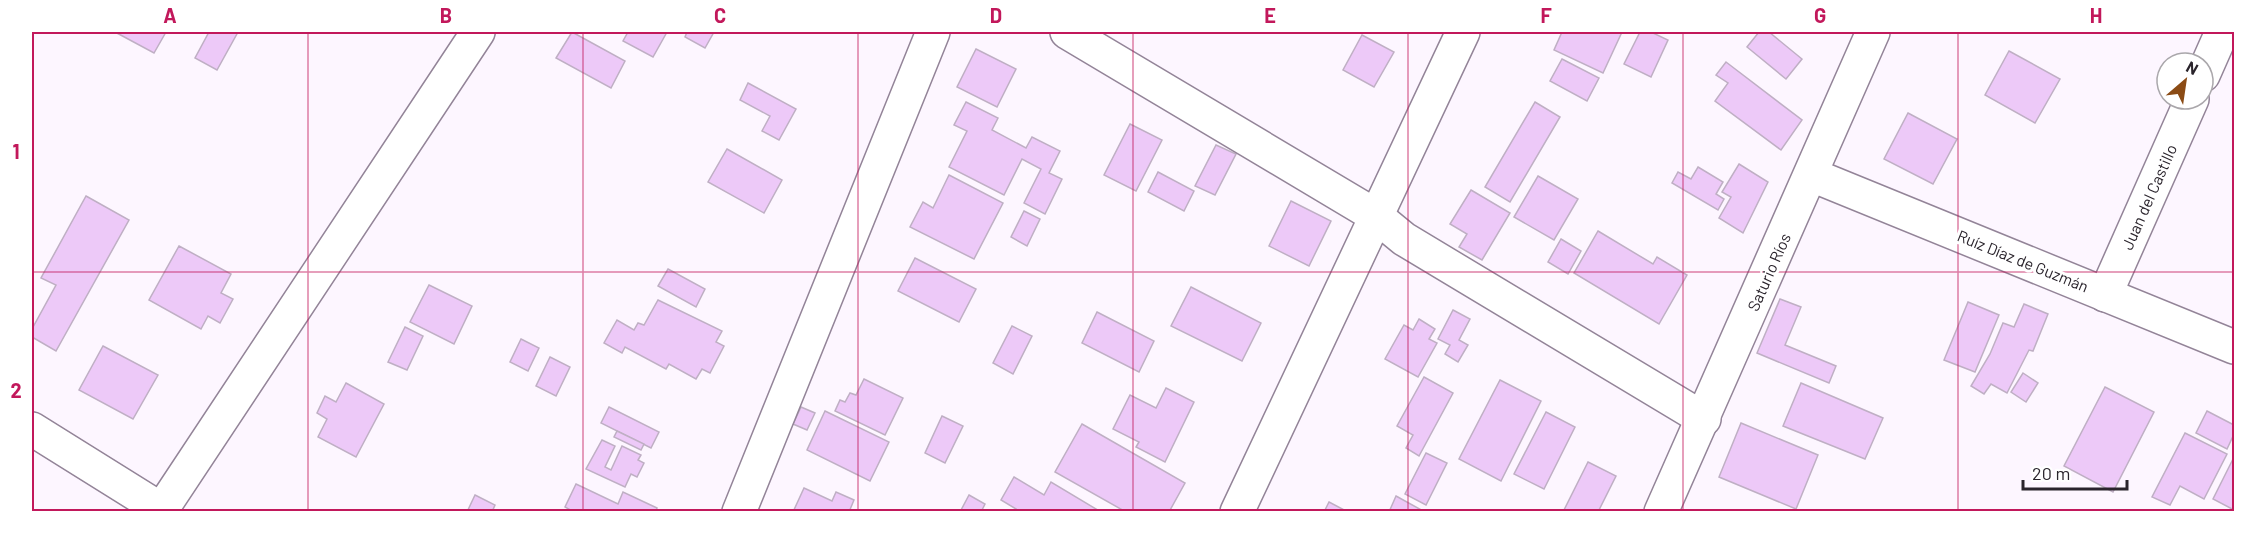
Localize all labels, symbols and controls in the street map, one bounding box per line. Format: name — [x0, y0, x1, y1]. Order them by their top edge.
text: A — [163, 3, 177, 27]
text: B — [440, 3, 452, 27]
text: C — [714, 3, 726, 27]
text: D — [990, 3, 1002, 27]
text: E — [1264, 3, 1276, 27]
text: F — [1540, 3, 1552, 27]
text: G — [1814, 3, 1826, 27]
text: H — [2090, 3, 2102, 27]
north arrow — [2155, 51, 2215, 111]
text: N — [2183, 57, 2202, 78]
text: 1 — [12, 139, 20, 163]
street label: Juan del Castillo — [2117, 141, 2180, 252]
street label: Ruíz Díaz de Guzmán — [1955, 226, 2092, 296]
street label: Saturio Ríos — [1743, 230, 1794, 314]
text: 2 — [10, 378, 22, 402]
scale bar — [2023, 453, 2126, 491]
text: 20 m — [2032, 462, 2070, 484]

